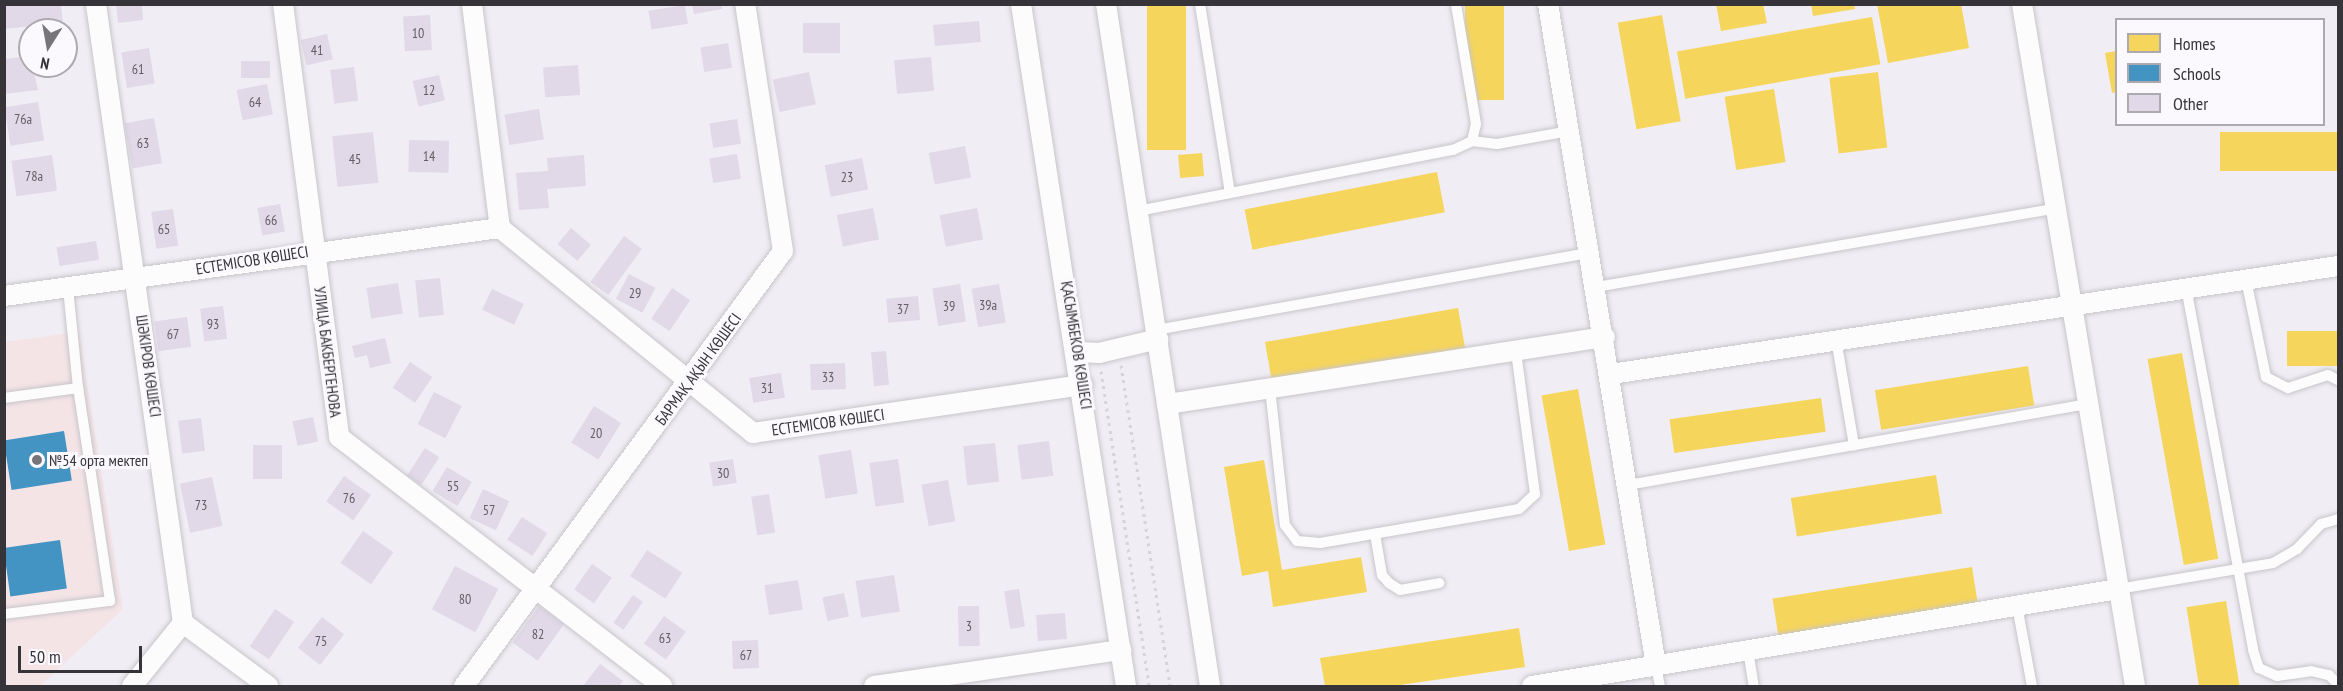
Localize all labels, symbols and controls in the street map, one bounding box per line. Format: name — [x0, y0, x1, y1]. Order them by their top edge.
north arrow — [18, 18, 78, 78]
legend — [2115, 18, 2325, 126]
house number: 10 — [412, 25, 424, 41]
text: Homes — [2173, 32, 2216, 55]
house number: 41 — [311, 42, 323, 58]
text: N — [39, 53, 51, 74]
house number: 61 — [132, 61, 144, 77]
text: Schools — [2173, 62, 2221, 85]
house number: 12 — [423, 82, 435, 98]
text: Other — [2173, 92, 2208, 115]
house number: 64 — [249, 94, 261, 110]
house number: 76а — [14, 111, 32, 127]
house number: 63 — [137, 135, 149, 151]
house number: 14 — [423, 148, 435, 164]
house number: 45 — [349, 151, 361, 167]
house number: 78а — [25, 168, 43, 184]
house number: 23 — [841, 169, 853, 185]
house number: 66 — [265, 212, 277, 228]
house number: 65 — [158, 221, 170, 237]
street label: ЕСТЕМІСОВ КӨШЕСІ — [194, 242, 310, 278]
street label: ҚАСЫМБЕКОВ КӨШЕСІ — [1057, 279, 1097, 411]
street label: УЛИЦА БАКБЕРГЕНОВА — [310, 285, 346, 419]
house number: 29 — [629, 285, 641, 301]
house number: 39а — [979, 297, 997, 313]
house number: 39 — [943, 298, 955, 314]
house number: 37 — [897, 301, 909, 317]
street label: БАРМАҚ АҚЫН КӨШЕСІ — [651, 309, 745, 429]
street label: ШӘКІРОВ КӨШЕСІ — [132, 314, 166, 418]
house number: 93 — [207, 316, 219, 332]
house number: 67 — [167, 326, 179, 342]
house number: 33 — [822, 369, 834, 385]
house number: 31 — [761, 380, 773, 396]
street label: ЕСТЕМІСОВ КӨШЕСІ — [770, 405, 886, 439]
house number: 20 — [590, 425, 602, 441]
place label: №54 орта мектеп — [49, 450, 148, 470]
marker: №54 орта мектеп — [30, 453, 44, 467]
house number: 30 — [717, 465, 729, 481]
house number: 55 — [447, 478, 459, 494]
house number: 76 — [343, 490, 355, 506]
house number: 73 — [195, 497, 207, 513]
house number: 57 — [483, 502, 495, 518]
house number: 80 — [459, 591, 471, 607]
house number: 3 — [966, 618, 972, 634]
house number: 82 — [532, 626, 544, 642]
house number: 63 — [659, 630, 671, 646]
house number: 75 — [315, 633, 327, 649]
scale bar — [21, 634, 146, 672]
text: 50 m — [29, 645, 61, 668]
house number: 67 — [740, 647, 752, 663]

